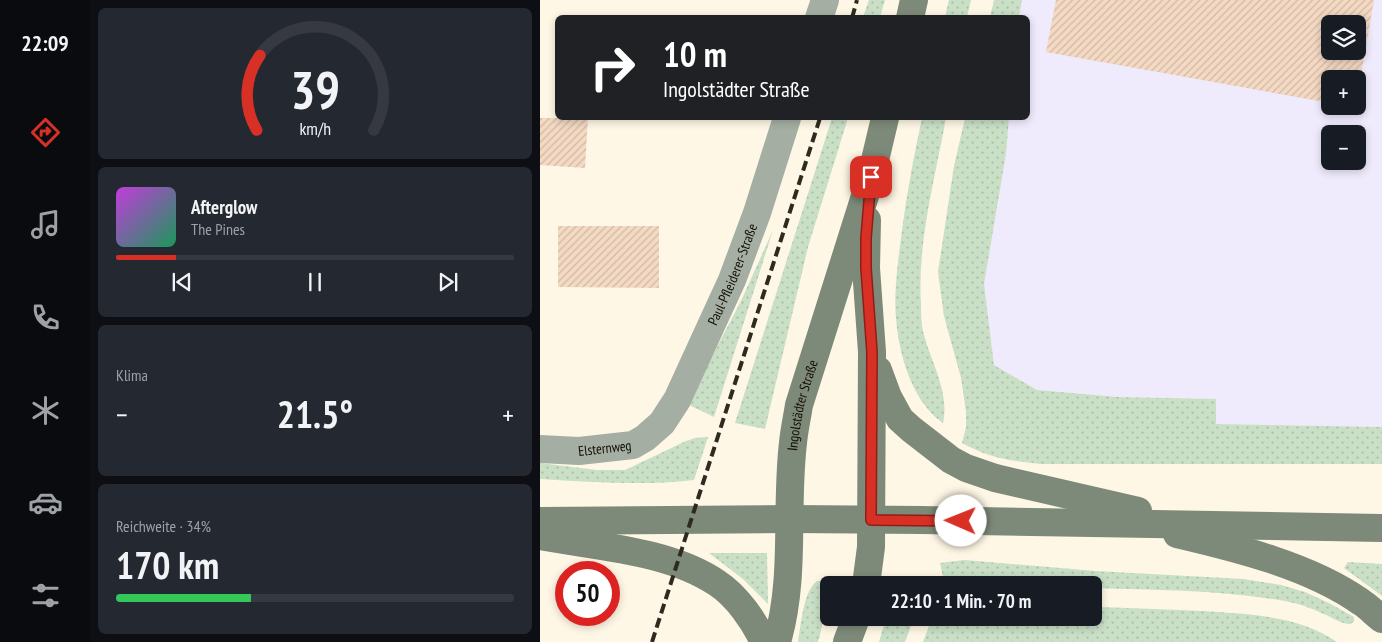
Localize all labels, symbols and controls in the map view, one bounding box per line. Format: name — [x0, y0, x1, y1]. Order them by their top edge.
map controls — [1321, 15, 1366, 170]
button: layers — [1321, 15, 1366, 60]
text: 22:09 — [21, 29, 69, 57]
text: 10 m — [663, 31, 727, 77]
icon: right — [580, 35, 645, 100]
text: 39 — [290, 56, 340, 123]
button: + — [1321, 70, 1366, 115]
text: Ingolstädter Straße — [663, 75, 810, 103]
icon: directions — [28, 115, 63, 150]
text: km/h — [299, 117, 331, 140]
button: − — [1321, 125, 1366, 170]
pin — [850, 156, 892, 198]
icon: arrive — [857, 163, 885, 191]
text: Afterglow — [191, 195, 257, 219]
icon: music — [28, 207, 63, 242]
text: The Pines — [191, 219, 245, 239]
street label: Paul-Pfleiderer-Straße — [704, 221, 761, 328]
icon: previous — [168, 268, 196, 296]
icon: pause — [301, 268, 329, 296]
icon: next — [434, 268, 462, 296]
icon: phone — [28, 300, 63, 335]
street label: Ingolstädter Straße — [783, 357, 822, 452]
text: Klima — [116, 365, 148, 385]
text: 21.5° — [277, 389, 353, 438]
icon: climate — [28, 393, 63, 428]
text: − — [116, 396, 128, 433]
text: + — [502, 396, 514, 433]
street label: Elsternweg — [577, 436, 632, 460]
icon: car — [28, 485, 63, 520]
position arrow — [934, 494, 986, 546]
text: Reichweite · 34% — [116, 516, 211, 536]
text: 170 km — [116, 540, 219, 589]
speed limit sign: 50 — [555, 561, 620, 626]
icon: filters — [28, 578, 63, 613]
text: 22:10 · 1 Min. · 70 m — [891, 589, 1031, 613]

